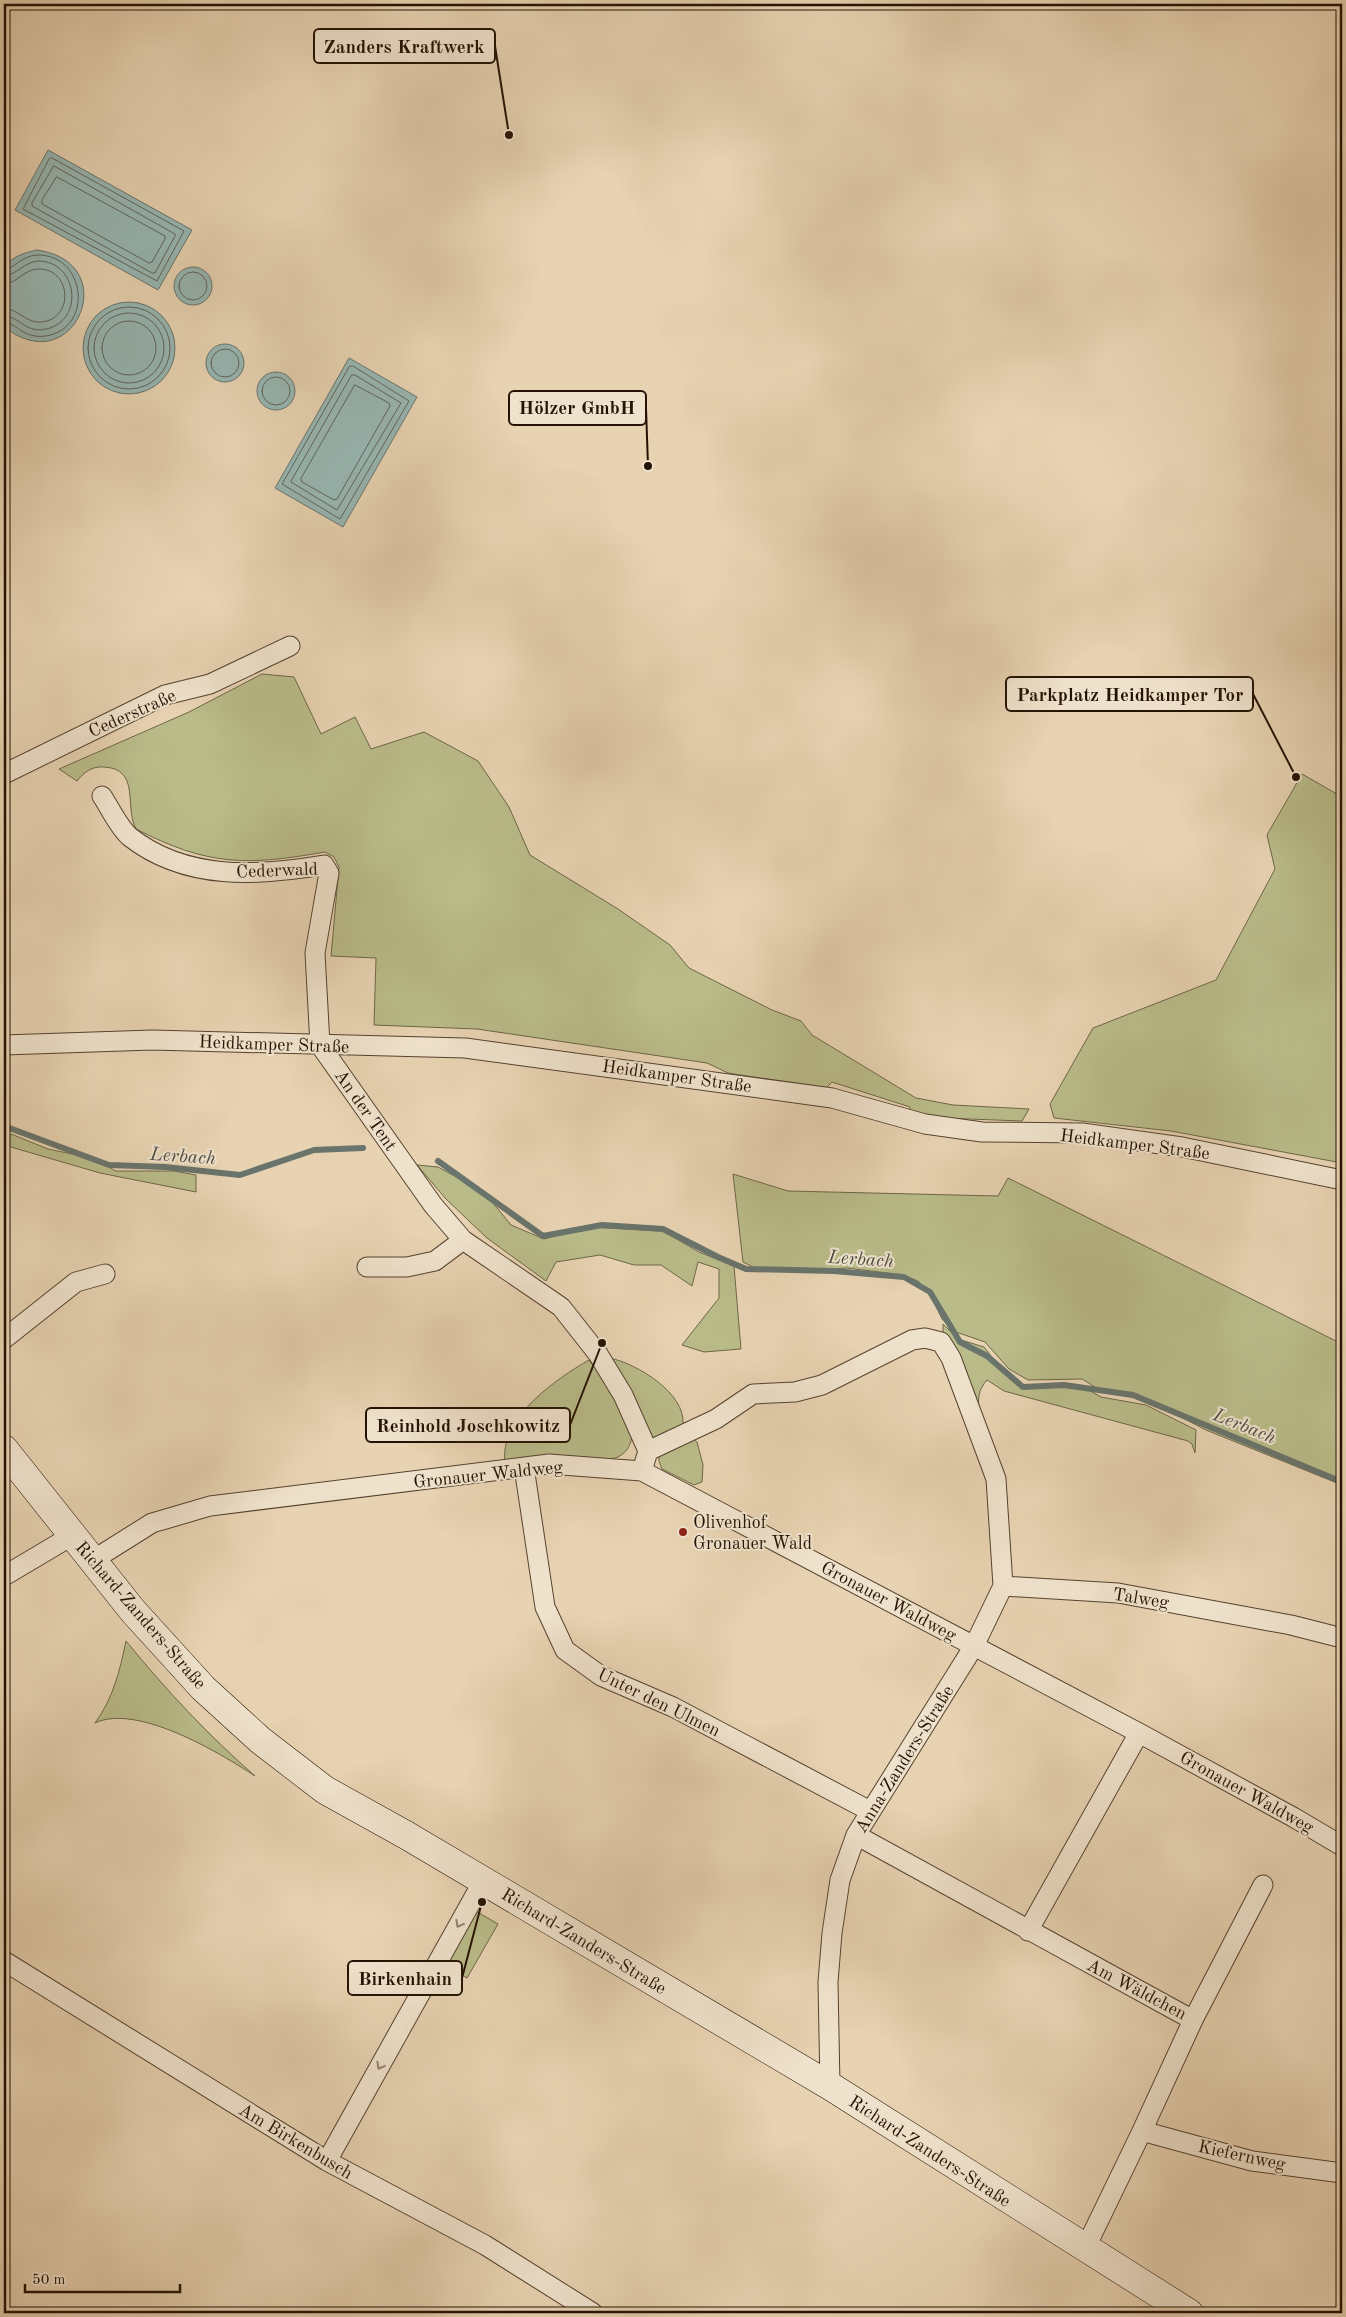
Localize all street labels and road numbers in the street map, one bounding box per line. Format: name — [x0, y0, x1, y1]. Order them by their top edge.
street label: Cederstraße — [86, 687, 179, 741]
street label: Cederwald — [236, 861, 318, 881]
street label: Heidkamper Straße — [198, 1033, 350, 1057]
street label: Heidkamper Straße — [601, 1058, 753, 1096]
street label: An der Tent — [331, 1067, 400, 1154]
street label: Heidkamper Straße — [1059, 1127, 1211, 1163]
street label: Gronauer Waldweg — [412, 1458, 564, 1492]
street label: Richard-Zanders-Straße — [71, 1538, 209, 1693]
street label: Gronauer Waldweg — [818, 1559, 959, 1645]
street label: Talweg — [1111, 1586, 1171, 1612]
street label: Unter den Ulmen — [594, 1665, 723, 1741]
street label: Anna-Zanders-Straße — [852, 1683, 958, 1836]
street label: Gronauer Waldweg — [1176, 1749, 1317, 1837]
street label: Richard-Zanders-Straße — [498, 1885, 669, 1998]
street label: Am Wäldchen — [1084, 1956, 1190, 2024]
street label: Richard-Zanders-Straße — [845, 2093, 1014, 2211]
street label: Am Birkenbusch — [235, 2101, 356, 2183]
street label: Kiefernweg — [1196, 2138, 1288, 2174]

